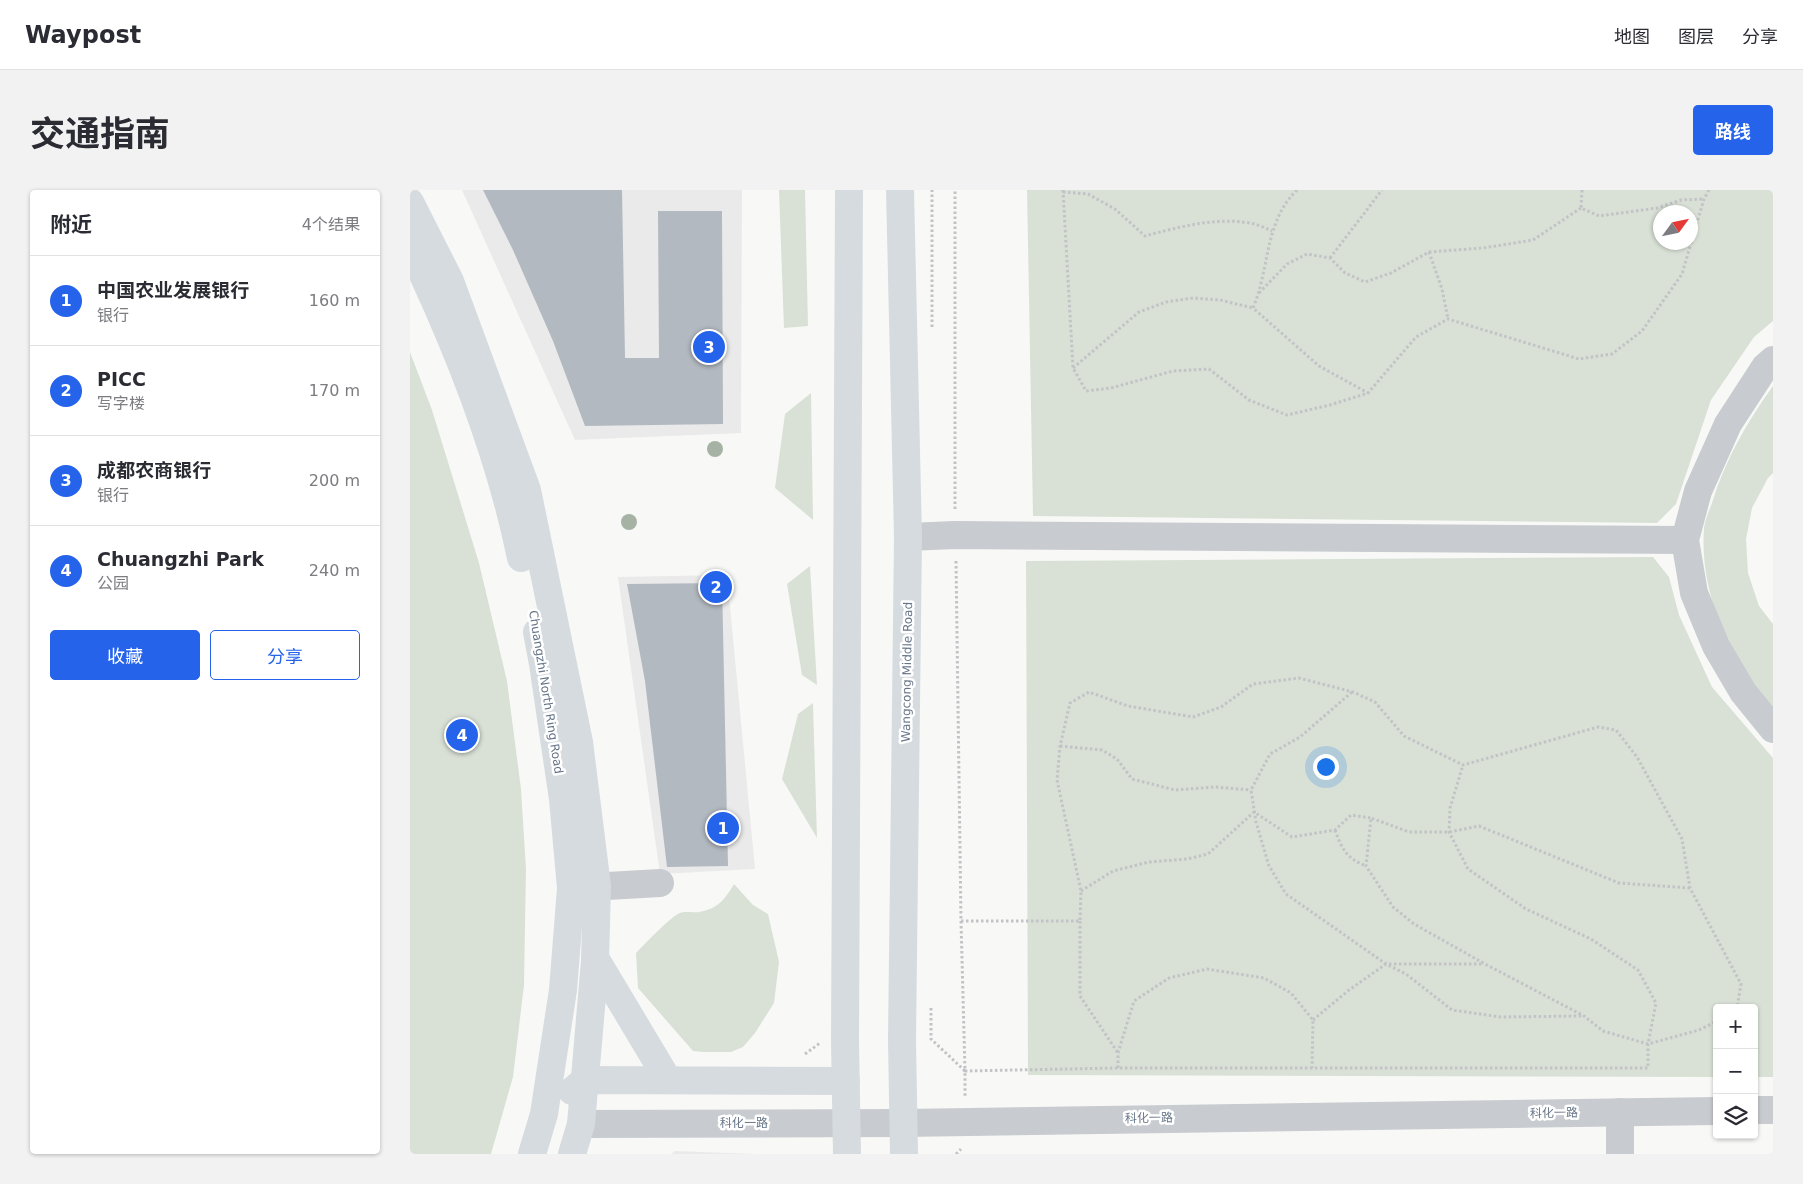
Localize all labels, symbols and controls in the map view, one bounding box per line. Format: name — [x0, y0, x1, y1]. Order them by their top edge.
text: Waypost — [25, 21, 141, 49]
text: 地图 — [1614, 26, 1650, 47]
text: 图层 — [1678, 26, 1714, 47]
text: 分享 — [1742, 26, 1778, 47]
button: 路线 — [1693, 105, 1773, 155]
text: 交通指南 — [30, 114, 170, 154]
north arrow — [1653, 205, 1698, 250]
text: 附近 — [50, 213, 92, 237]
text: 4个结果 — [302, 215, 360, 234]
text: 中国农业发展银行 — [97, 279, 249, 301]
text: 1 — [60, 291, 72, 310]
text: 160 m — [309, 291, 360, 310]
text: 银行 — [97, 306, 129, 325]
pin: 3 — [693, 328, 725, 366]
text: PICC — [97, 368, 146, 390]
text: 2 — [60, 381, 72, 400]
text: 170 m — [309, 381, 360, 400]
text: 写字楼 — [97, 394, 145, 413]
text: 成都农商银行 — [97, 459, 211, 481]
text: 3 — [60, 471, 72, 490]
text: 200 m — [309, 471, 360, 490]
text: 银行 — [97, 486, 129, 505]
text: Chuangzhi Park — [97, 548, 264, 570]
text: 4 — [60, 561, 72, 580]
text: 240 m — [309, 561, 360, 580]
pin: 2 — [700, 568, 732, 606]
text: 公园 — [97, 574, 129, 593]
street label: Wangcong Middle Road — [899, 602, 915, 742]
street label: Chuangzhi North Ring Road — [526, 609, 566, 775]
button: 收藏 — [50, 630, 200, 680]
button: 分享 — [210, 630, 360, 680]
pin: 4 — [446, 716, 478, 754]
your location — [1313, 754, 1339, 780]
pin: 1 — [707, 809, 739, 847]
map controls — [1713, 1004, 1758, 1139]
button: + — [1713, 1004, 1758, 1049]
button: − — [1713, 1049, 1758, 1094]
button: layers — [1713, 1094, 1758, 1139]
street label: 科化一路 — [1530, 1106, 1578, 1120]
street label: 科化一路 — [1125, 1111, 1173, 1125]
street label: 科化一路 — [720, 1116, 768, 1130]

